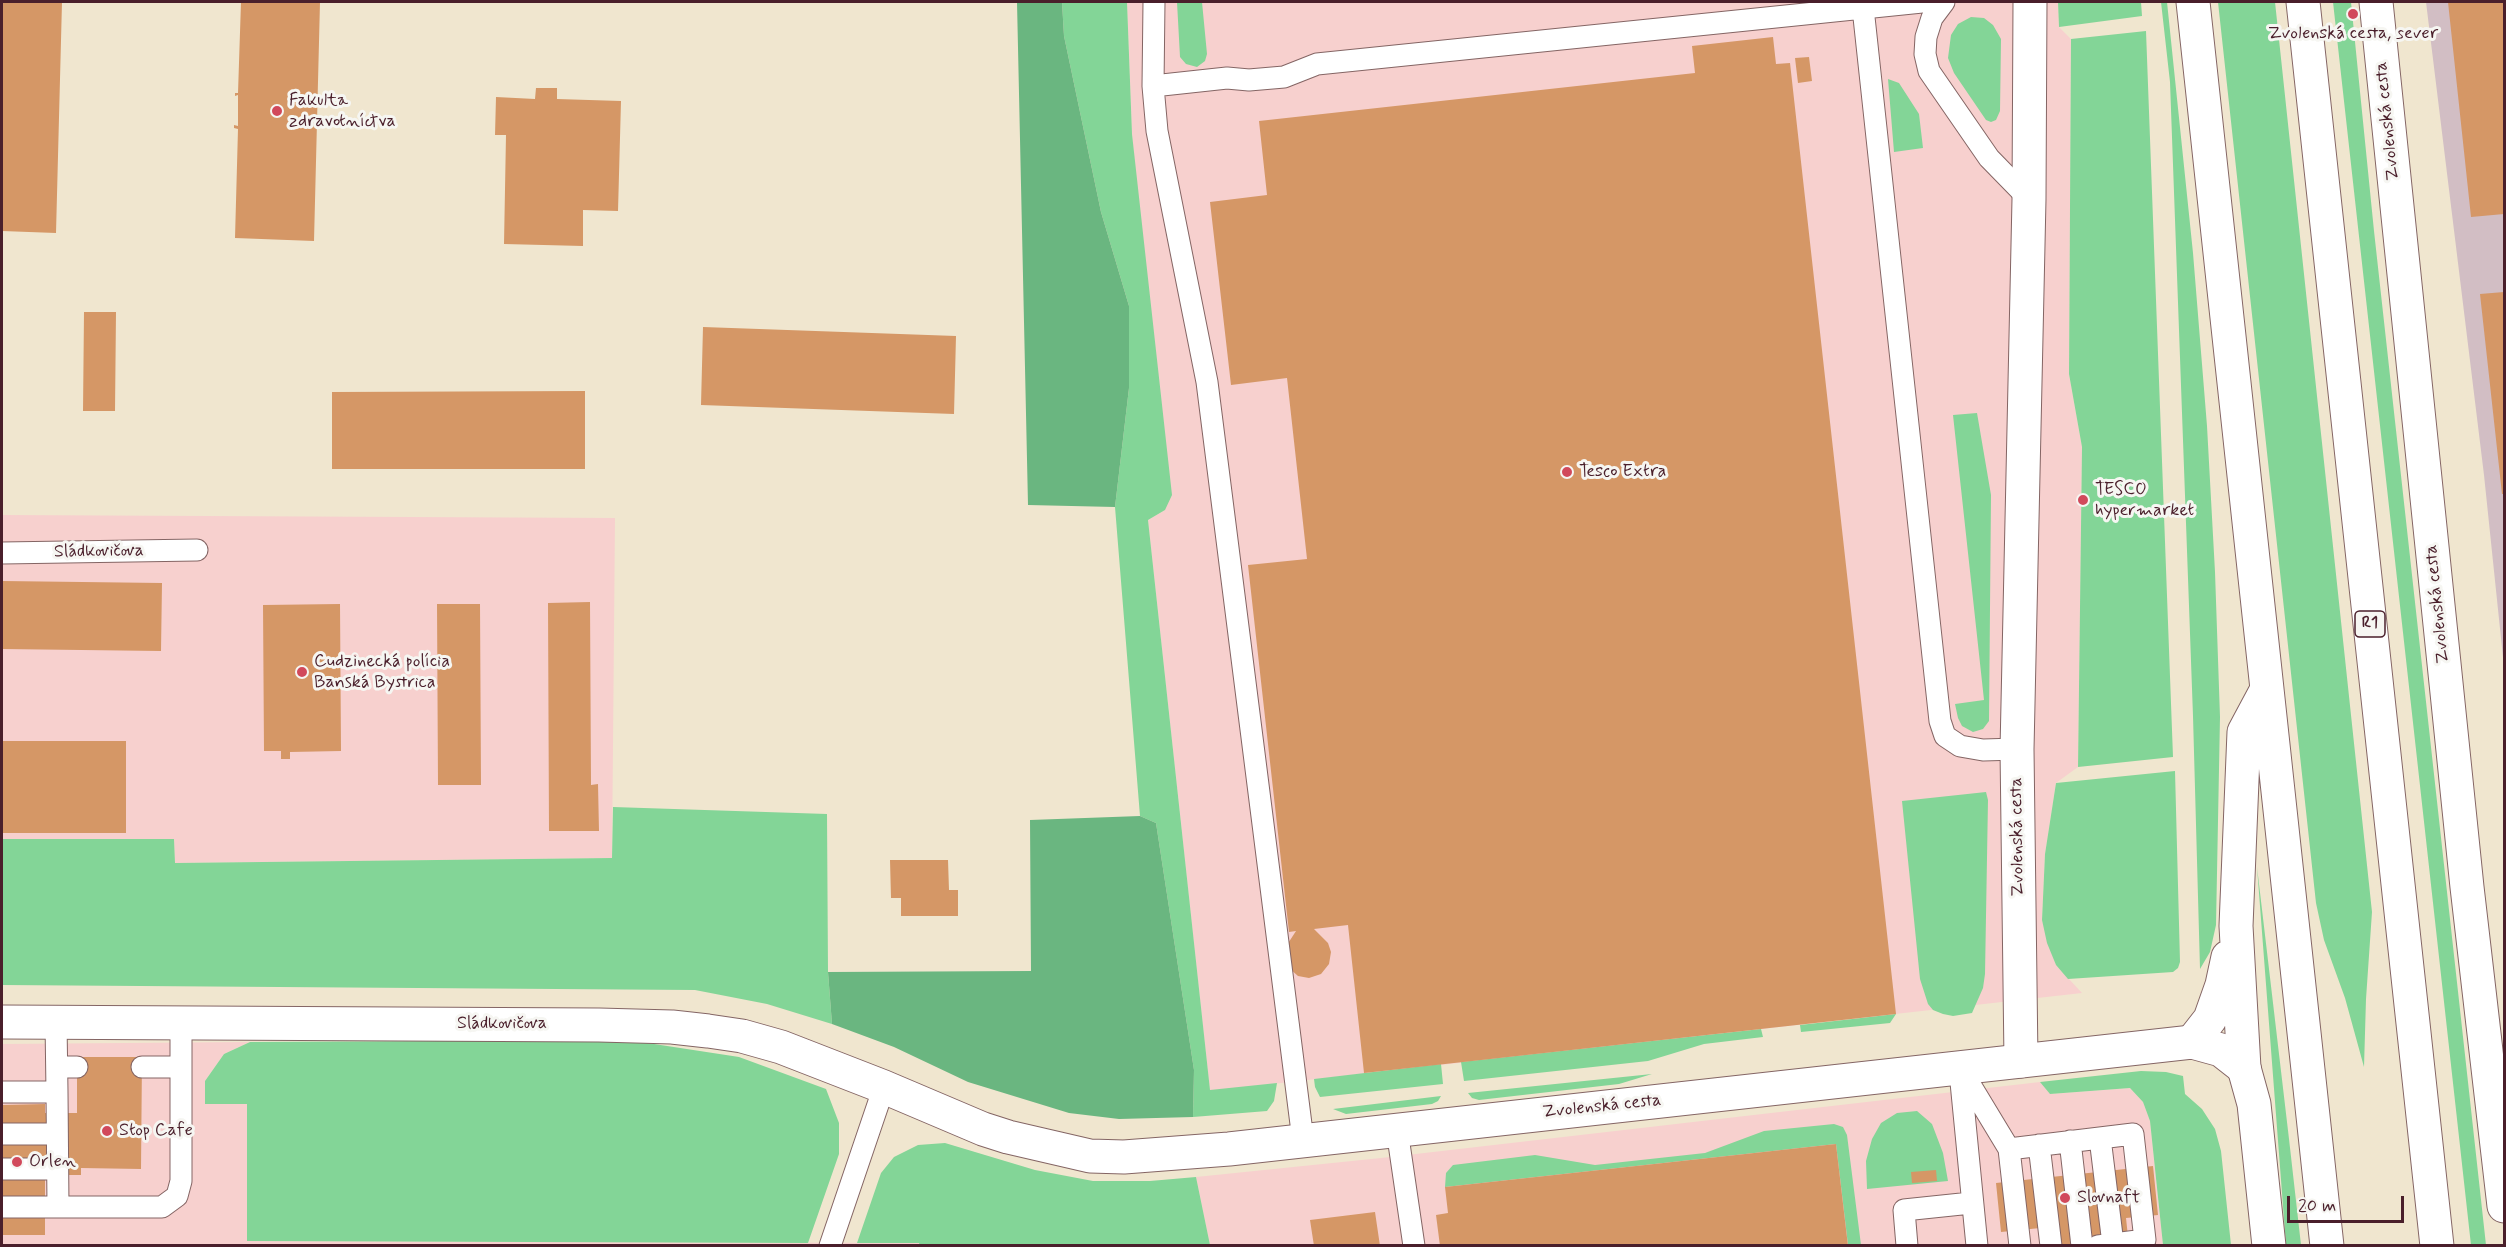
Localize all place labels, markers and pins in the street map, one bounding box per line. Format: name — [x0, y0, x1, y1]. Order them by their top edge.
marker: Zvolenská cesta, sever — [2346, 7, 2360, 21]
place label: Zvolenská cesta, sever — [2268, 23, 2438, 45]
place label: Fakulta zdravotníctva — [289, 90, 396, 132]
marker: Fakulta zdravotníctva — [270, 104, 284, 118]
place label: Tesco Extra — [1579, 461, 1666, 483]
marker: Tesco Extra — [1560, 465, 1574, 479]
place label: TESCO hypermarket — [2095, 479, 2194, 522]
marker: TESCO hypermarket — [2076, 493, 2090, 507]
place label: Cudzinecká polícia Banská Bystrica — [314, 651, 450, 694]
marker: Cudzinecká polícia Banská Bystrica — [295, 665, 309, 679]
place label: Stop Cafe — [119, 1120, 193, 1142]
marker: Stop Cafe — [100, 1124, 114, 1138]
place label: Orlen — [29, 1151, 76, 1173]
marker: Orlen — [10, 1155, 24, 1169]
place label: Slovnaft — [2077, 1187, 2140, 1209]
marker: Slovnaft — [2058, 1191, 2072, 1205]

